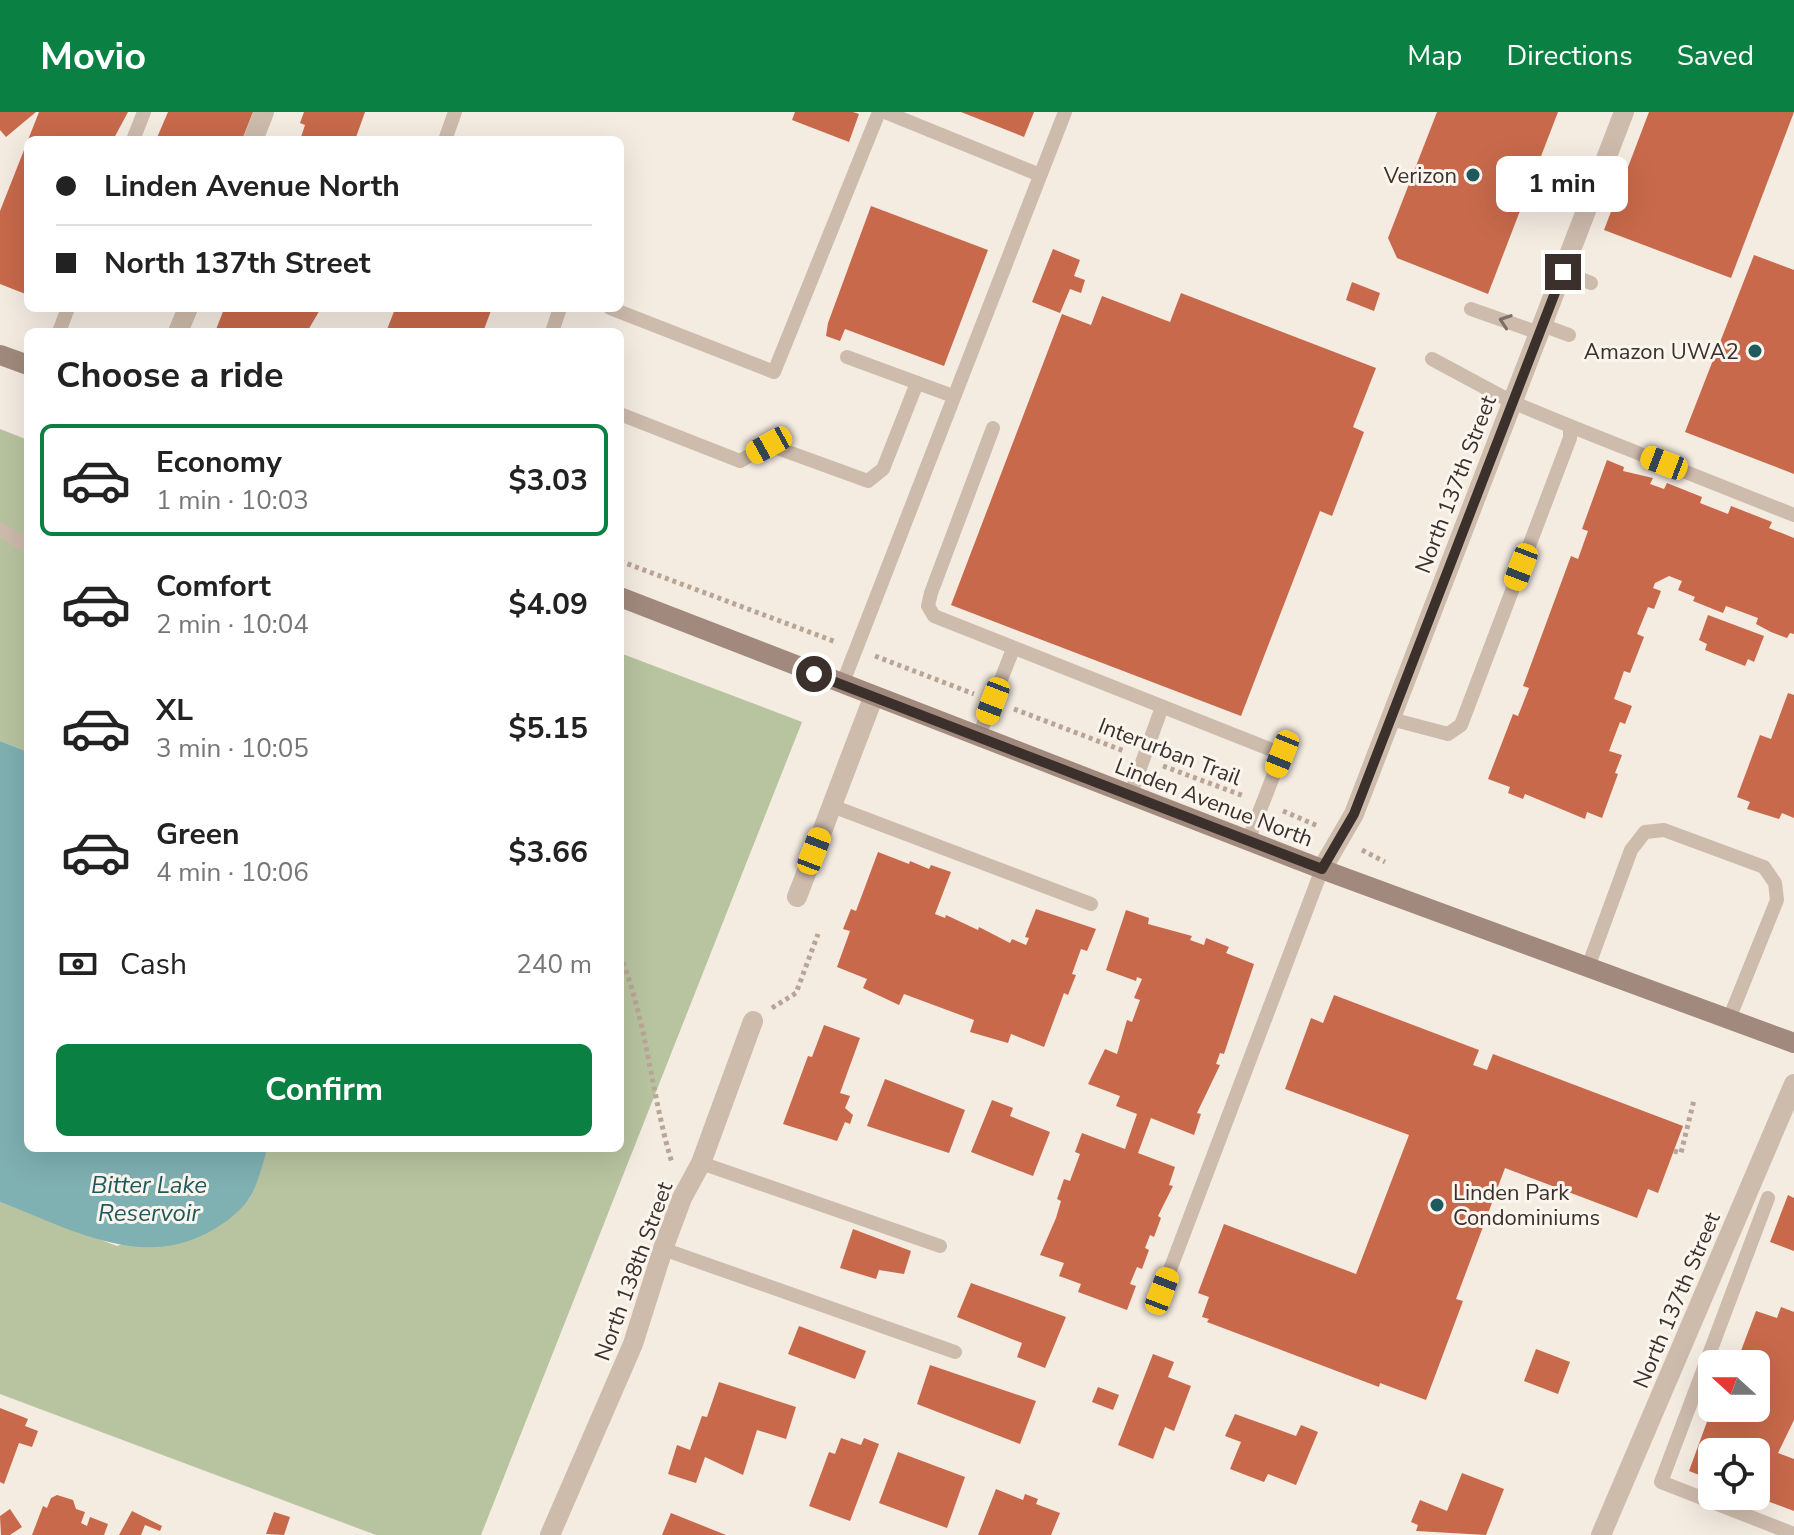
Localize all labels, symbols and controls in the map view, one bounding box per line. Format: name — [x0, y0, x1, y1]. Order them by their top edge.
text: Movio — [40, 31, 146, 82]
text: Map — [1407, 37, 1462, 75]
text: Directions — [1506, 37, 1633, 75]
text: Saved — [1677, 37, 1754, 75]
callout: 1 min — [1497, 156, 1629, 212]
place label: Verizon — [1383, 161, 1457, 191]
text: Linden Avenue North — [104, 166, 400, 207]
marker: Verizon — [1464, 166, 1482, 184]
text: 1 min — [1528, 166, 1596, 201]
text: North 137th Street — [104, 243, 370, 284]
route end — [1545, 254, 1581, 290]
one-way arrow — [1499, 315, 1513, 331]
place label: Amazon UWA2 — [1584, 337, 1739, 367]
marker: Amazon UWA2 — [1746, 342, 1764, 360]
text: Choose a ride — [56, 351, 284, 400]
street label: North 137th Street — [1408, 391, 1504, 578]
car — [742, 423, 796, 467]
text: Economy — [156, 442, 282, 483]
car — [1637, 443, 1691, 483]
icon: car — [60, 444, 132, 516]
text: $3.03 — [509, 460, 588, 501]
text: 1 min · 10:03 — [156, 483, 309, 518]
car — [1501, 540, 1541, 594]
text: Comfort — [156, 566, 271, 607]
icon: car — [60, 568, 132, 640]
text: $4.09 — [509, 584, 588, 625]
text: 2 min · 10:04 — [156, 607, 309, 642]
route start — [796, 656, 832, 692]
car — [973, 674, 1013, 728]
text: XL — [156, 690, 193, 731]
icon: car — [60, 692, 132, 764]
text: $5.15 — [509, 708, 588, 749]
street label: Interurban Trail — [1094, 711, 1246, 793]
car — [1262, 727, 1302, 781]
text: 3 min · 10:05 — [156, 731, 309, 766]
street label: Linden Avenue North — [1110, 751, 1317, 855]
text: Green — [156, 814, 240, 855]
icon: car — [60, 816, 132, 888]
car — [794, 824, 834, 878]
text: $3.66 — [509, 832, 588, 873]
text: 4 min · 10:06 — [156, 855, 309, 890]
icon: cash — [56, 942, 100, 986]
text: Cash — [120, 944, 187, 985]
text: 240 m — [516, 947, 592, 982]
button: Confirm — [56, 1044, 592, 1136]
water label: Bitter Lake Reservoir — [91, 1169, 207, 1229]
street label: North 138th Street — [588, 1177, 680, 1365]
place label: Linden Park Condominiums — [1453, 1178, 1600, 1233]
marker: Linden Park Condominiums — [1428, 1196, 1446, 1214]
street label: North 137th Street — [1626, 1208, 1728, 1393]
car — [1142, 1264, 1182, 1318]
north arrow — [1698, 1350, 1770, 1422]
map controls — [1698, 1350, 1770, 1510]
button: locate — [1698, 1438, 1770, 1510]

